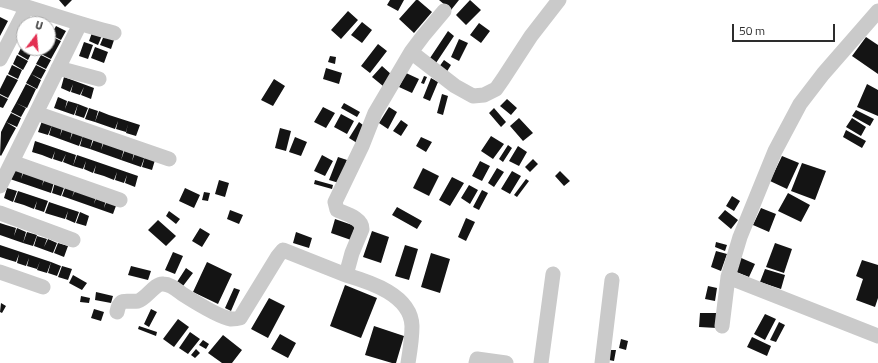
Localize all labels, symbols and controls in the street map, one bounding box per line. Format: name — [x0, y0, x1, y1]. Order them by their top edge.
north arrow — [16, 16, 56, 56]
scale bar — [734, 16, 837, 42]
text: U — [33, 17, 45, 34]
text: 50 m — [739, 21, 765, 40]

